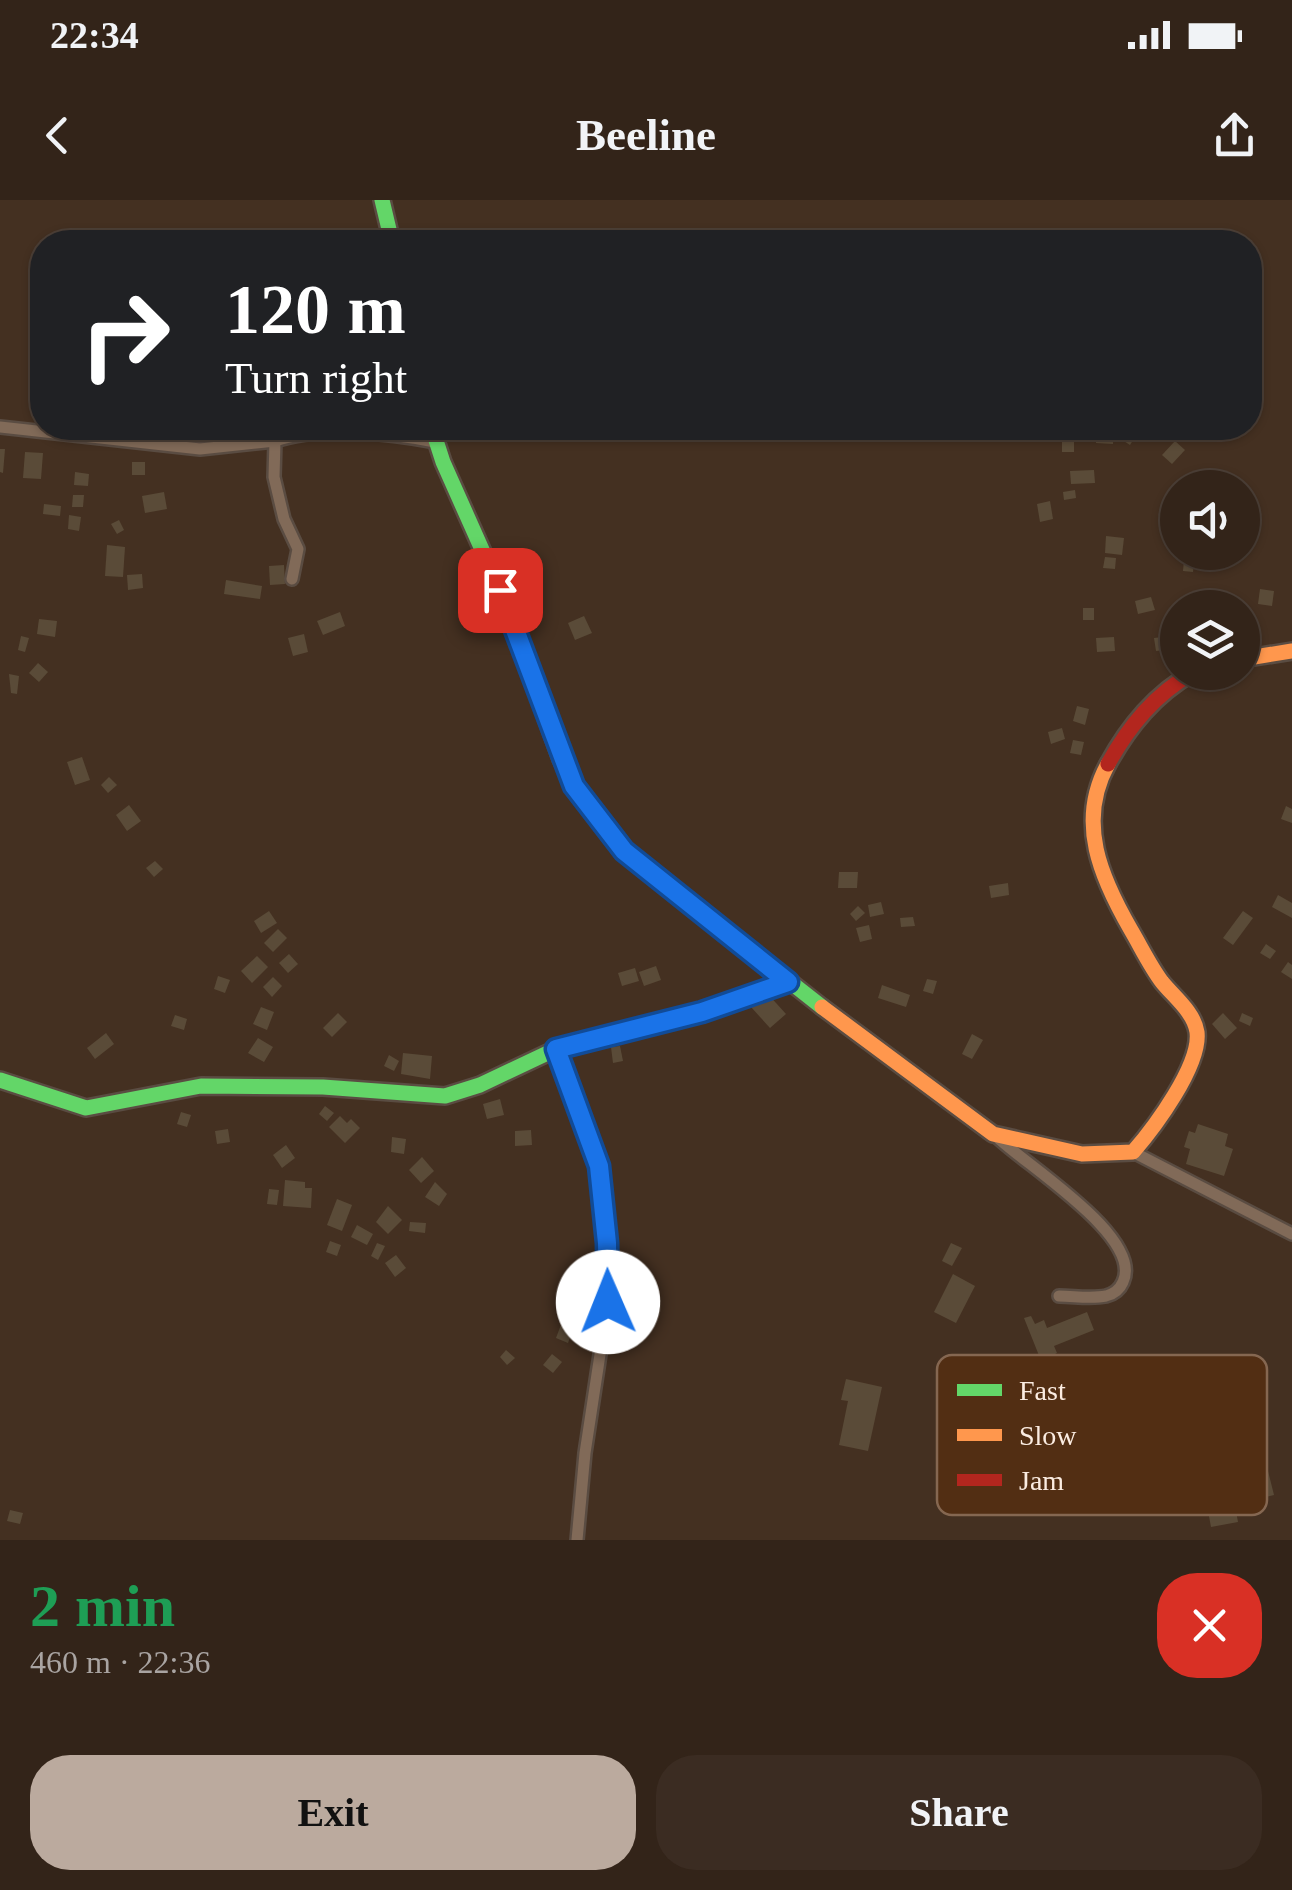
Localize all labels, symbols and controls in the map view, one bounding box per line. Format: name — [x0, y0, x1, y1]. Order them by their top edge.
text: 22:34 — [50, 14, 139, 56]
icon: back — [30, 108, 85, 163]
icon: share — [1207, 108, 1262, 163]
text: Beeline — [576, 110, 716, 160]
icon: right — [60, 270, 190, 400]
text: 120 m — [225, 271, 406, 348]
text: Turn right — [225, 353, 407, 403]
map controls — [1160, 470, 1260, 690]
button: sound — [1160, 470, 1260, 570]
pin — [458, 548, 543, 633]
icon: arrive — [473, 563, 528, 618]
button: layers — [1160, 590, 1260, 690]
position arrow — [556, 1250, 660, 1354]
legend — [937, 1355, 1267, 1515]
text: Fast — [1019, 1375, 1066, 1406]
text: Slow — [1019, 1420, 1077, 1451]
text: Jam — [1019, 1465, 1064, 1496]
text: 2 min — [30, 1573, 175, 1639]
button: close — [1157, 1573, 1262, 1678]
text: 460 m · 22:36 — [30, 1644, 210, 1680]
button: Exit — [30, 1755, 636, 1870]
button: Share — [656, 1755, 1262, 1870]

